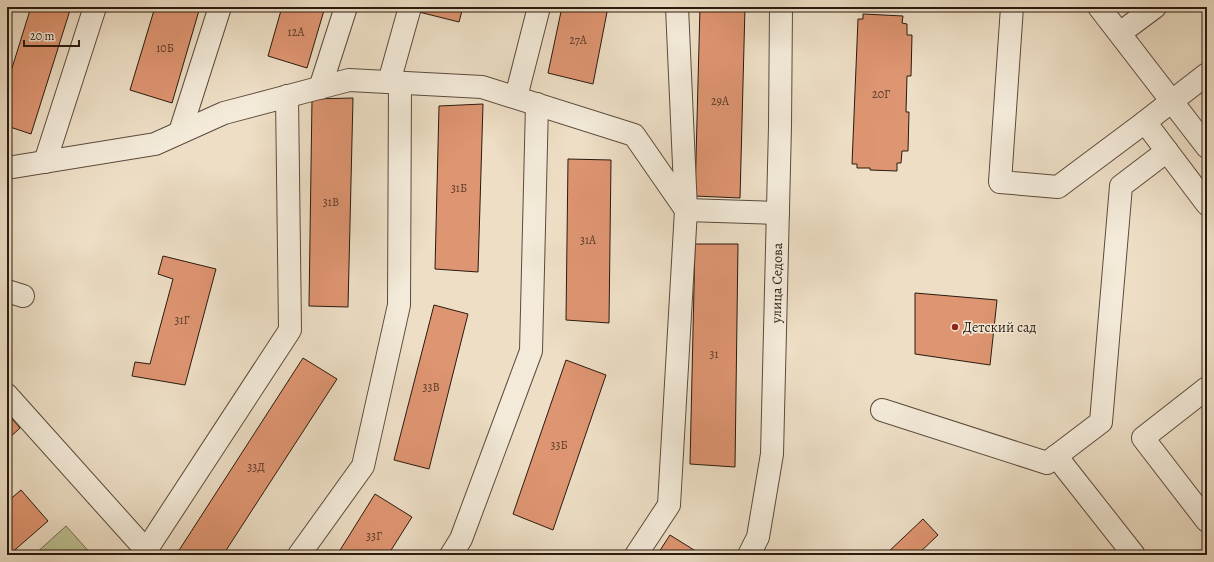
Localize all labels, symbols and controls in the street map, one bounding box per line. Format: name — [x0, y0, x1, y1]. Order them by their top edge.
scale bar — [24, 22, 79, 48]
house number: 12А — [288, 24, 305, 40]
text: 20 m — [30, 28, 54, 44]
house number: 27А — [569, 32, 588, 48]
house number: 10Б — [156, 40, 174, 56]
house number: 20Г — [872, 86, 890, 102]
house number: 29А — [711, 93, 730, 109]
house number: 31Б — [451, 180, 467, 196]
house number: 31В — [323, 194, 339, 210]
house number: 31А — [580, 232, 597, 248]
street label: улица Седова — [767, 242, 787, 324]
house number: 31Г — [174, 312, 190, 328]
place label: Детский сад — [963, 318, 1036, 337]
marker: Детский сад — [950, 322, 960, 332]
house number: 31 — [709, 346, 719, 362]
house number: 33В — [422, 379, 440, 395]
house number: 33Б — [550, 437, 568, 453]
house number: 33Д — [247, 459, 265, 475]
house number: 33Г — [366, 528, 382, 544]

